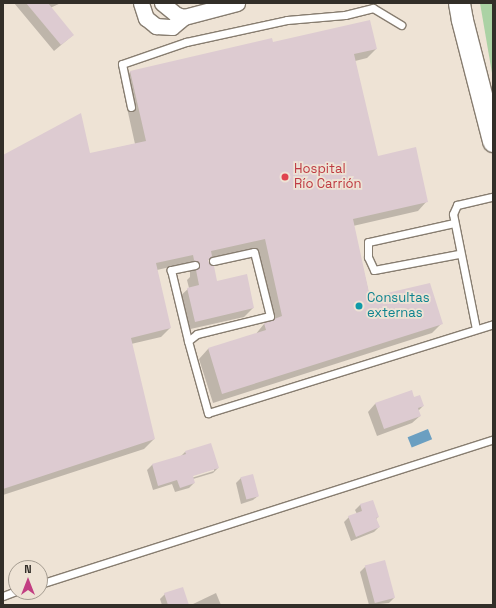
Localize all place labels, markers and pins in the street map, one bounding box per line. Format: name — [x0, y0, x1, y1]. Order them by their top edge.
place label: Hospital Río Carrión — [294, 162, 362, 193]
marker: Hospital Río Carrión — [279, 171, 291, 183]
place label: Consultas externas — [367, 291, 430, 322]
marker: Consultas externas — [354, 301, 364, 311]

